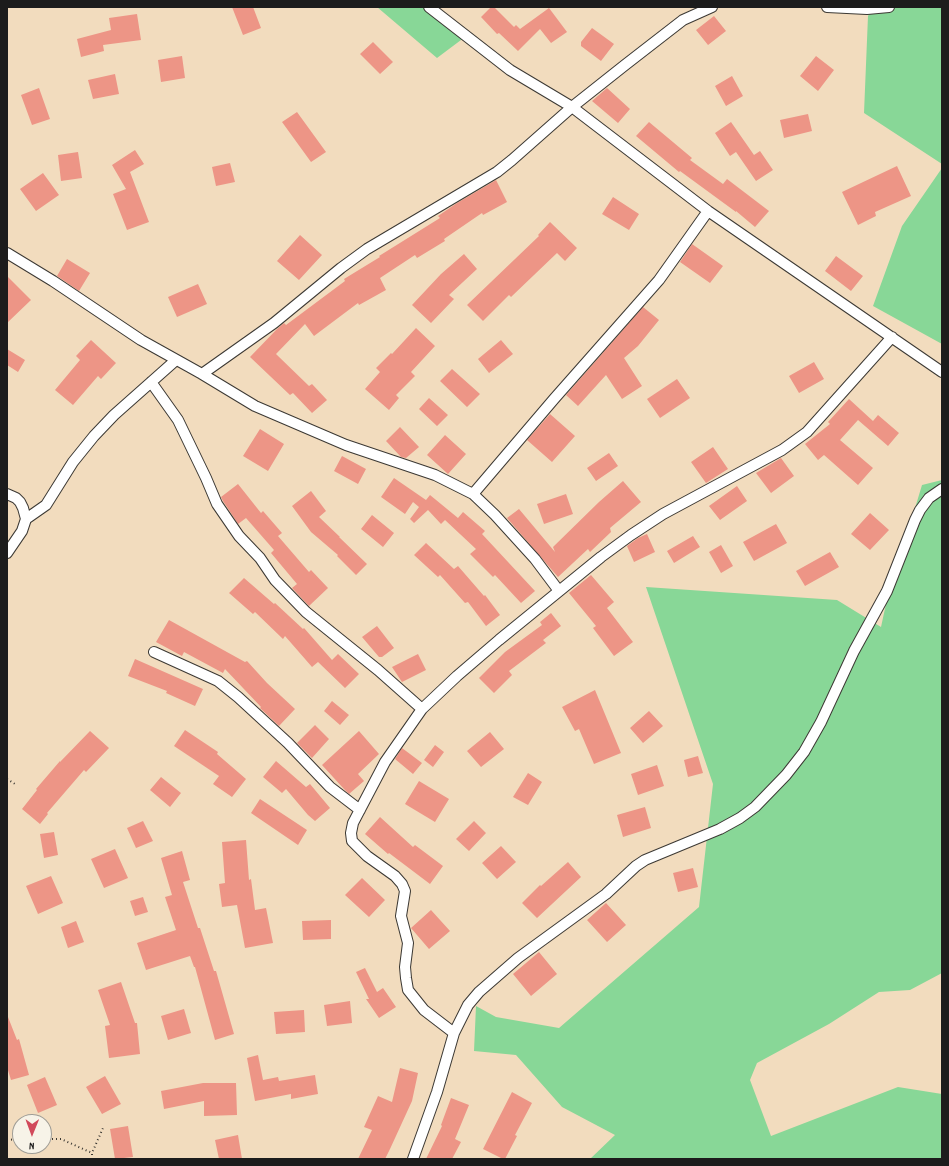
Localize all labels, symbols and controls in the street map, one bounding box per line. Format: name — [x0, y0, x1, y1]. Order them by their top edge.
north arrow — [12, 1114, 52, 1154]
text: N — [29, 1137, 35, 1153]

